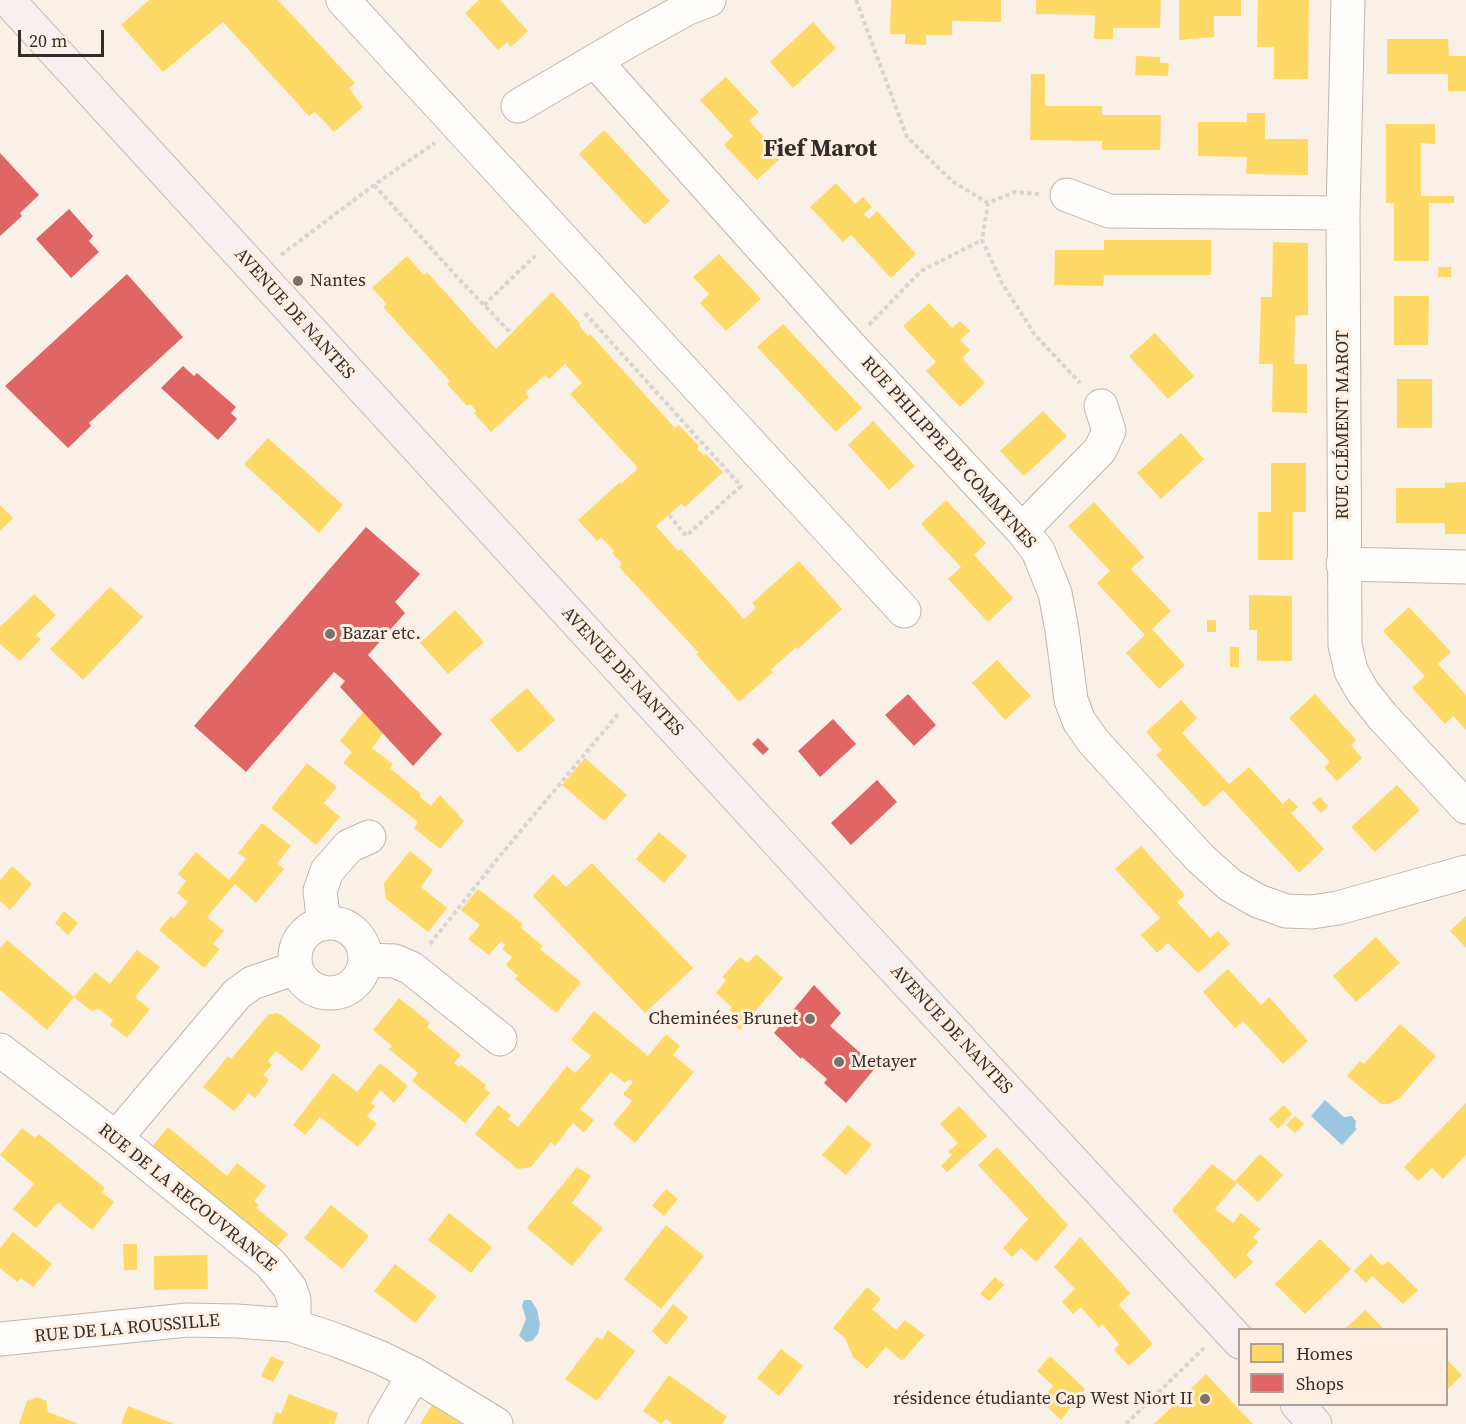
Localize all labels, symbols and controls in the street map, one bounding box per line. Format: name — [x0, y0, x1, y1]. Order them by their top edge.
scale bar — [21, 18, 106, 56]
text: 20 m — [29, 28, 67, 53]
district label: Fief Marot — [763, 136, 877, 164]
street label: AVENUE DE NANTES — [229, 244, 359, 384]
place label: Nantes — [310, 270, 366, 292]
marker: Nantes — [291, 274, 305, 288]
street label: RUE CLÉMENT MAROT — [1332, 330, 1354, 520]
street label: RUE PHILIPPE DE COMMYNES — [856, 352, 1040, 554]
street label: AVENUE DE NANTES — [556, 603, 688, 741]
place label: Bazar etc. — [342, 623, 421, 645]
marker: Bazar etc. — [323, 627, 337, 641]
street label: AVENUE DE NANTES — [885, 961, 1017, 1099]
place label: Cheminées Brunet — [648, 1008, 798, 1030]
marker: Cheminées Brunet — [803, 1012, 817, 1026]
place label: Metayer — [851, 1051, 917, 1073]
marker: Metayer — [832, 1055, 846, 1069]
street label: RUE DE LA RECOUVRANCE — [94, 1119, 280, 1277]
street label: RUE DE LA ROUSSILLE — [33, 1310, 221, 1348]
legend — [1238, 1328, 1448, 1406]
text: Homes — [1296, 1341, 1353, 1366]
text: Shops — [1296, 1371, 1344, 1396]
place label: résidence étudiante Cap West Niort II — [893, 1388, 1193, 1410]
marker: résidence étudiante Cap West Niort II — [1198, 1392, 1212, 1406]

